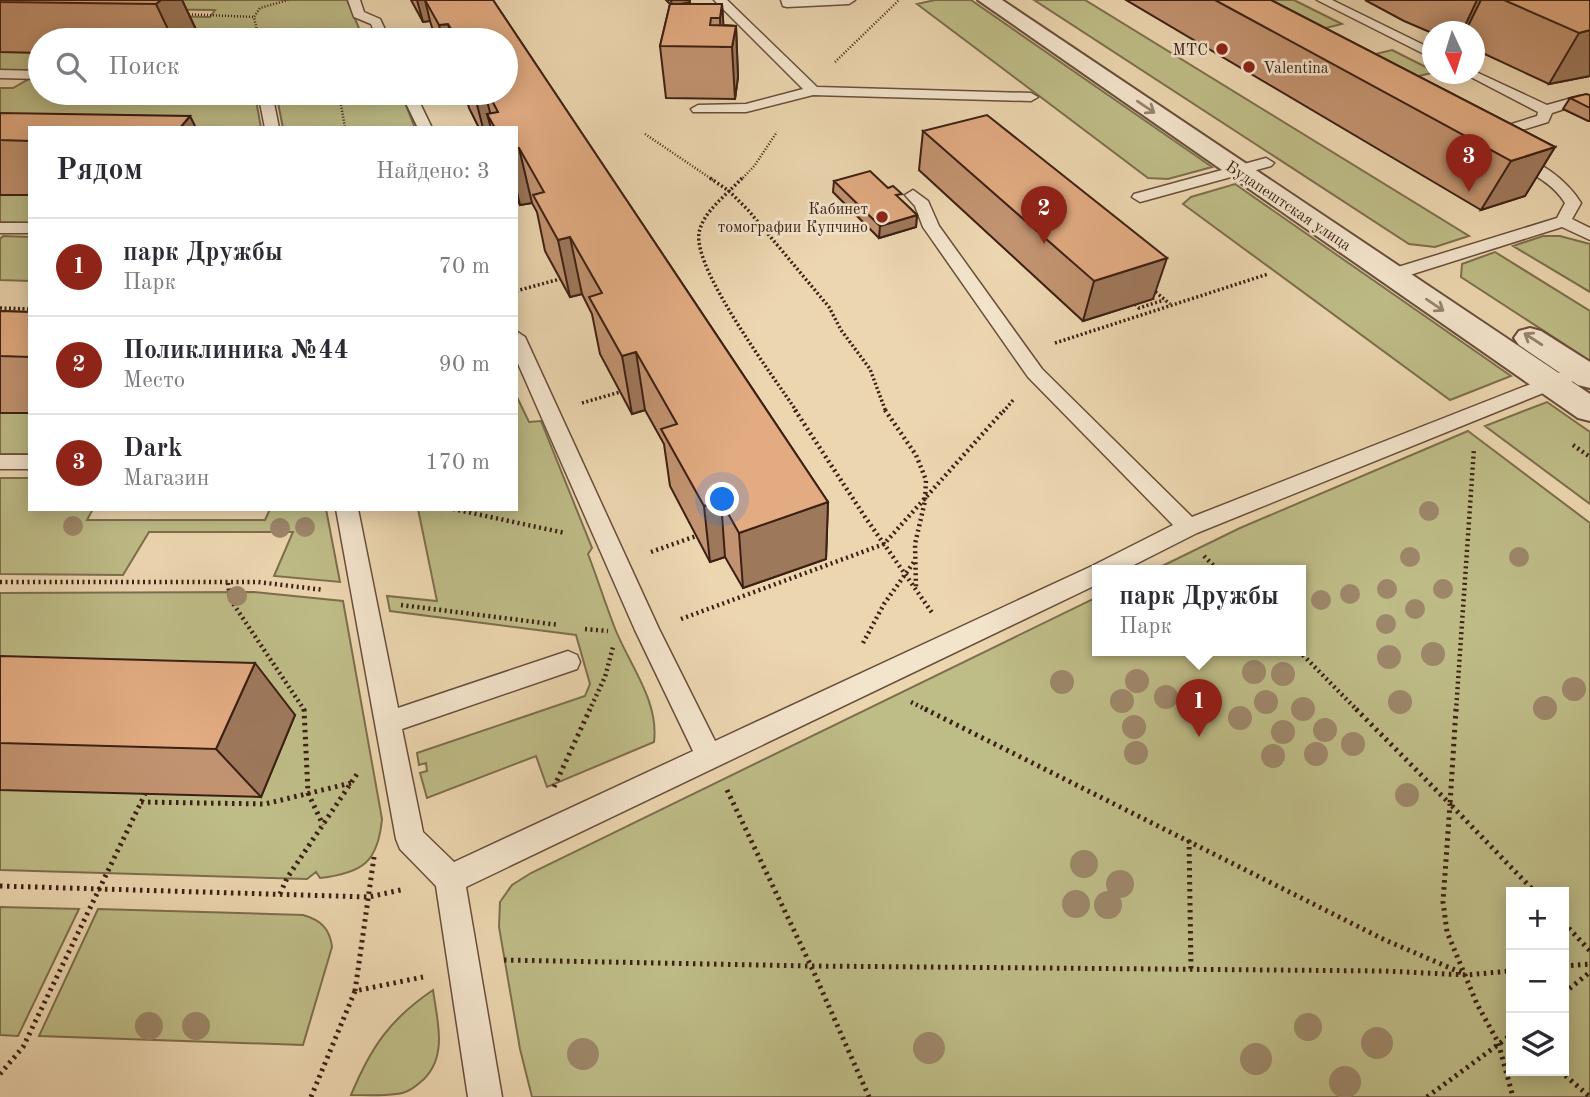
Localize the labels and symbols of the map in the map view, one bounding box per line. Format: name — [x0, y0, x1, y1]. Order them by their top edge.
north arrow — [1422, 21, 1485, 84]
marker: МТС — [1214, 41, 1230, 57]
place label: МТС — [1172, 43, 1208, 59]
marker: Valentina — [1241, 59, 1257, 75]
place label: Valentina — [1263, 61, 1329, 77]
one-way arrow — [1136, 100, 1155, 114]
pin: 3 — [1446, 134, 1492, 192]
street label: Будапештская улица — [1222, 159, 1354, 255]
pin: 2 — [1021, 186, 1067, 244]
place label: Кабинет томографии Купчино — [718, 202, 868, 236]
marker: Кабинет томографии Купчино — [874, 209, 890, 225]
one-way arrow — [1425, 297, 1444, 312]
one-way arrow — [1524, 332, 1543, 347]
your location — [705, 482, 739, 516]
pin: 1 — [1176, 679, 1222, 737]

